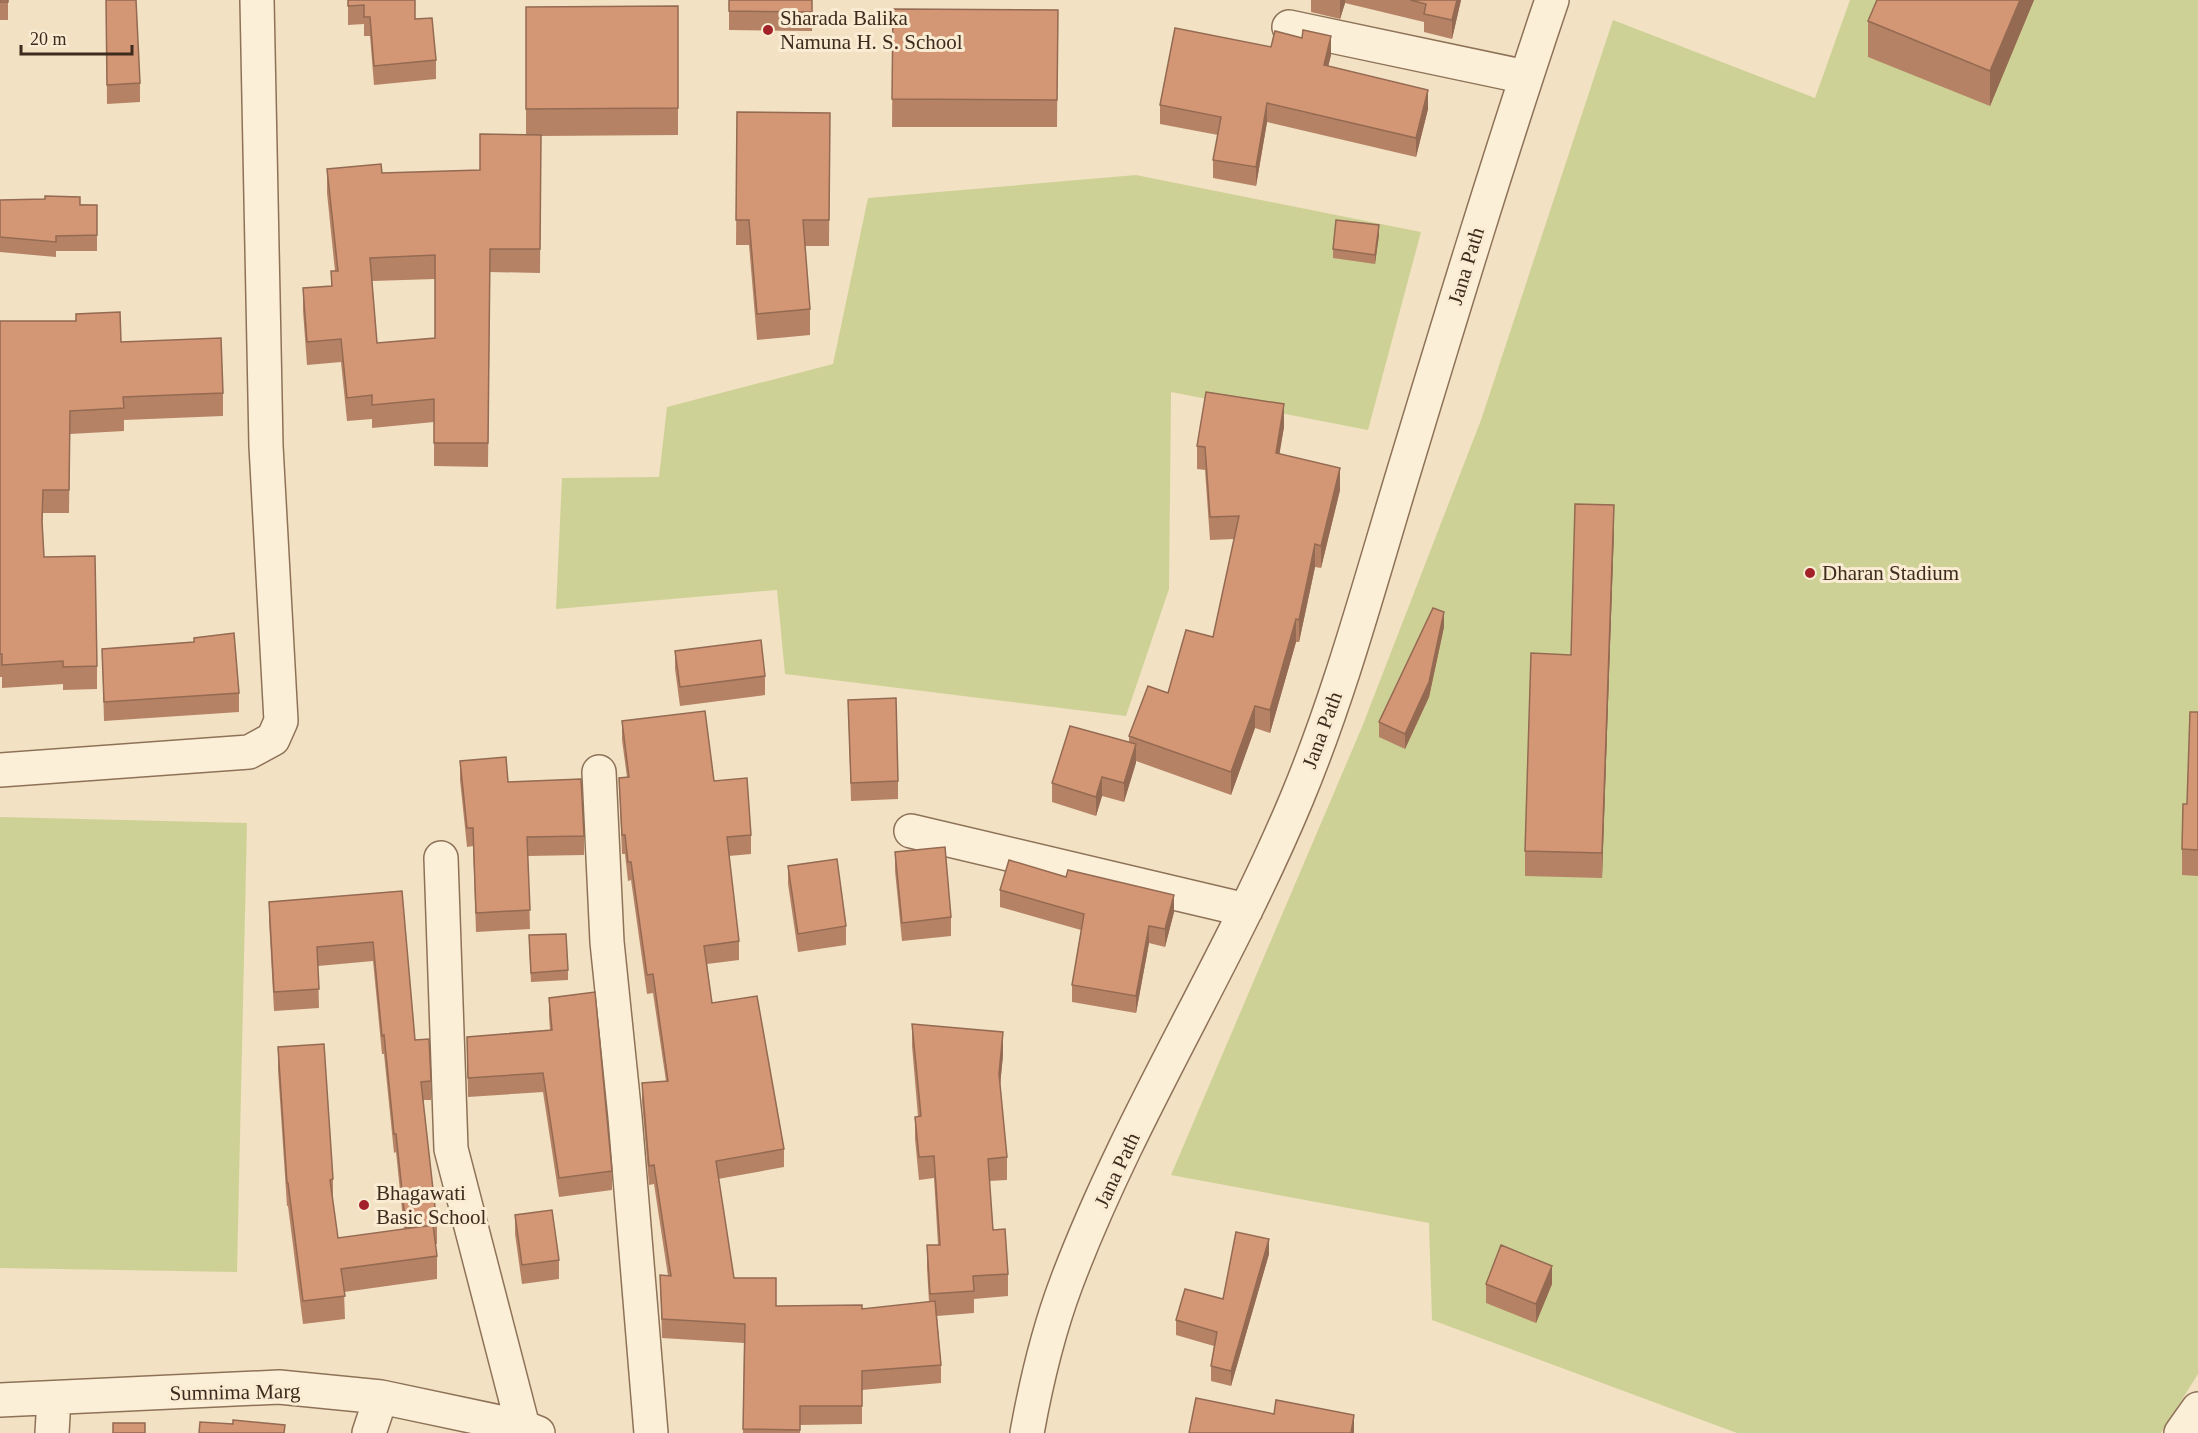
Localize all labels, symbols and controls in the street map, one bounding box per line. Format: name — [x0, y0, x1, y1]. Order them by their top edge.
place label: Sharada Balika Namuna H. S. School — [780, 6, 963, 54]
scale bar — [21, 18, 132, 56]
marker: Sharada Balika Namuna H. S. School — [761, 23, 775, 37]
text: 20 m — [30, 29, 67, 49]
street label: Jana Path — [1443, 224, 1489, 308]
place label: Dharan Stadium — [1822, 561, 1959, 585]
marker: Dharan Stadium — [1803, 566, 1817, 580]
street label: Jana Path — [1297, 688, 1347, 772]
street label: Jana Path — [1089, 1128, 1145, 1211]
place label: Bhagawati Basic School — [376, 1181, 486, 1229]
marker: Bhagawati Basic School — [357, 1198, 371, 1212]
street label: Sumnima Marg — [169, 1379, 301, 1405]

